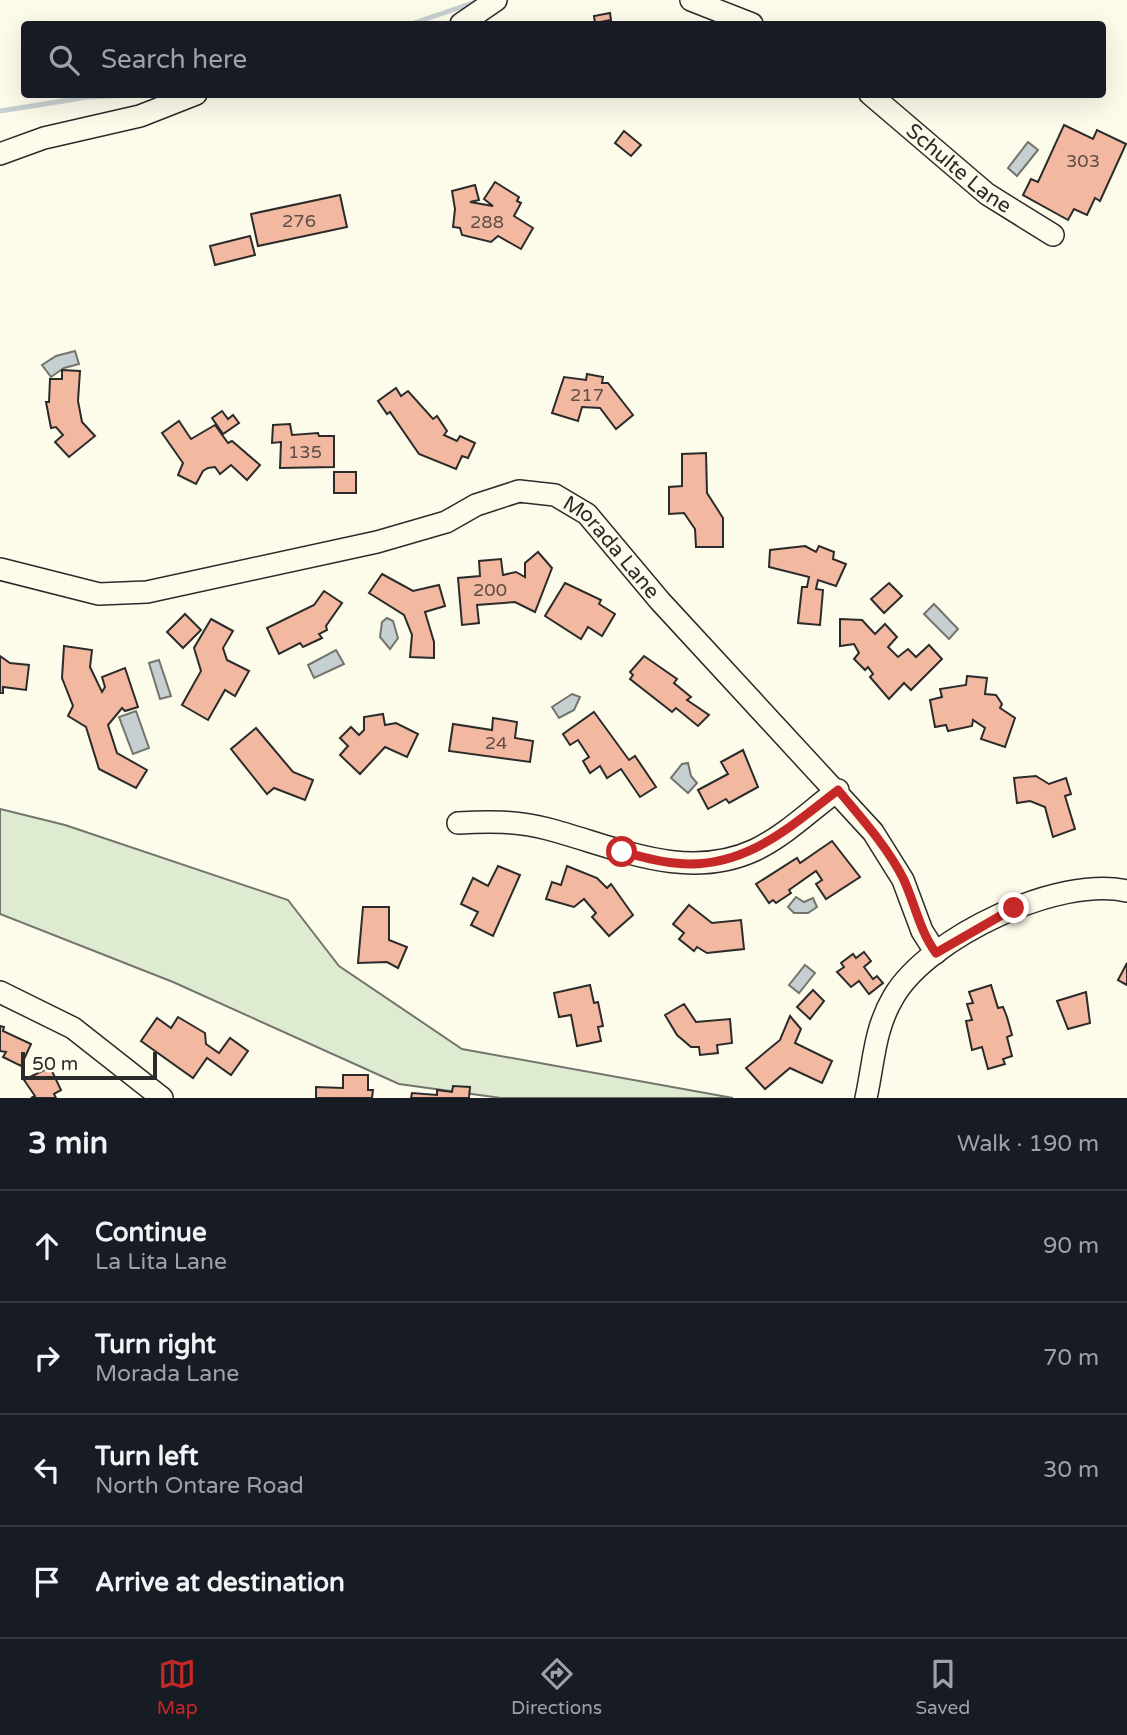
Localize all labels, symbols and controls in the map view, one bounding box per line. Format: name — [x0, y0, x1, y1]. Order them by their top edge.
search box — [21, 21, 1106, 98]
icon: search — [45, 41, 83, 79]
text: Search here — [101, 44, 247, 75]
street label: Schulte Lane — [901, 118, 1016, 219]
house number: 303 — [1066, 150, 1100, 172]
house number: 276 — [282, 210, 316, 232]
house number: 288 — [470, 211, 504, 233]
house number: 217 — [570, 384, 604, 406]
house number: 135 — [288, 441, 322, 463]
street label: Morada Lane — [559, 491, 665, 604]
house number: 200 — [473, 579, 507, 601]
house number: 24 — [485, 732, 507, 754]
route start — [606, 836, 637, 867]
route end — [998, 892, 1029, 923]
scale bar — [21, 1049, 158, 1081]
text: 50 m — [32, 1053, 78, 1075]
text: 3 min — [28, 1125, 108, 1162]
text: Walk · 190 m — [957, 1130, 1099, 1158]
text: Continue — [95, 1217, 207, 1248]
icon: ahead — [28, 1227, 66, 1265]
text: 90 m — [1043, 1232, 1099, 1260]
text: La Lita Lane — [95, 1248, 227, 1276]
text: Turn right — [95, 1329, 216, 1360]
icon: right — [28, 1339, 66, 1377]
text: 70 m — [1043, 1344, 1099, 1372]
text: Morada Lane — [95, 1360, 239, 1388]
text: Turn left — [95, 1441, 198, 1472]
icon: left — [28, 1451, 66, 1489]
text: 30 m — [1043, 1456, 1099, 1484]
text: North Ontare Road — [95, 1472, 304, 1500]
icon: arrive — [28, 1563, 66, 1601]
text: Arrive at destination — [95, 1567, 345, 1598]
tab: Map — [157, 1655, 198, 1719]
tab: Directions — [511, 1655, 602, 1719]
tab: Saved — [915, 1655, 970, 1719]

